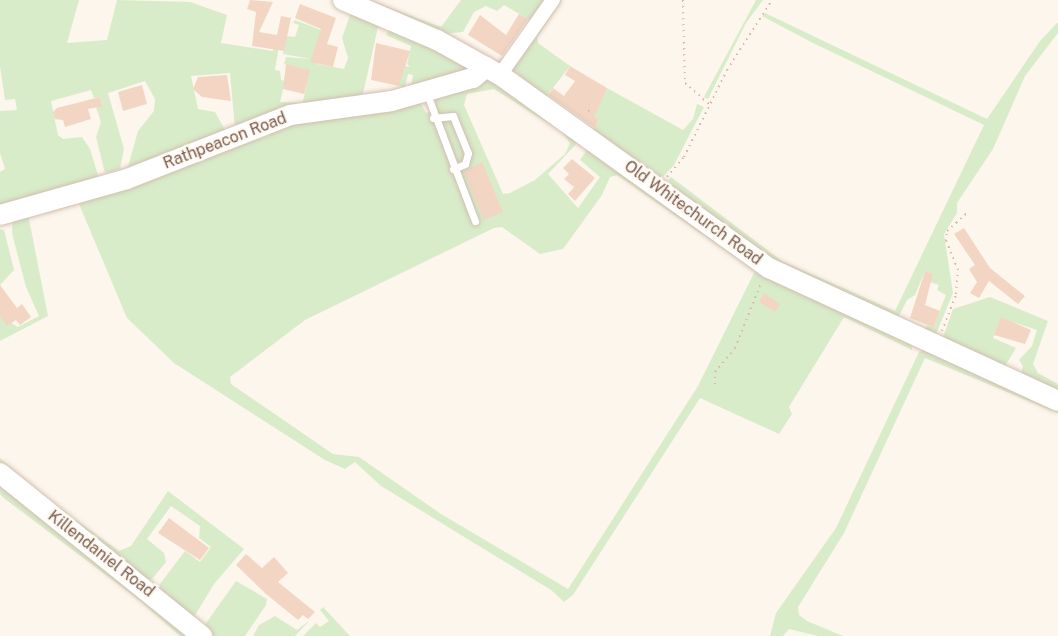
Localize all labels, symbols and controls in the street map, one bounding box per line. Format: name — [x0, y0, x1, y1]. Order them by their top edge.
street label: Rathpeacon Road — [161, 109, 289, 173]
street label: Old Whitechurch Road — [620, 156, 766, 270]
street label: Killendaniel Road — [44, 507, 158, 601]

